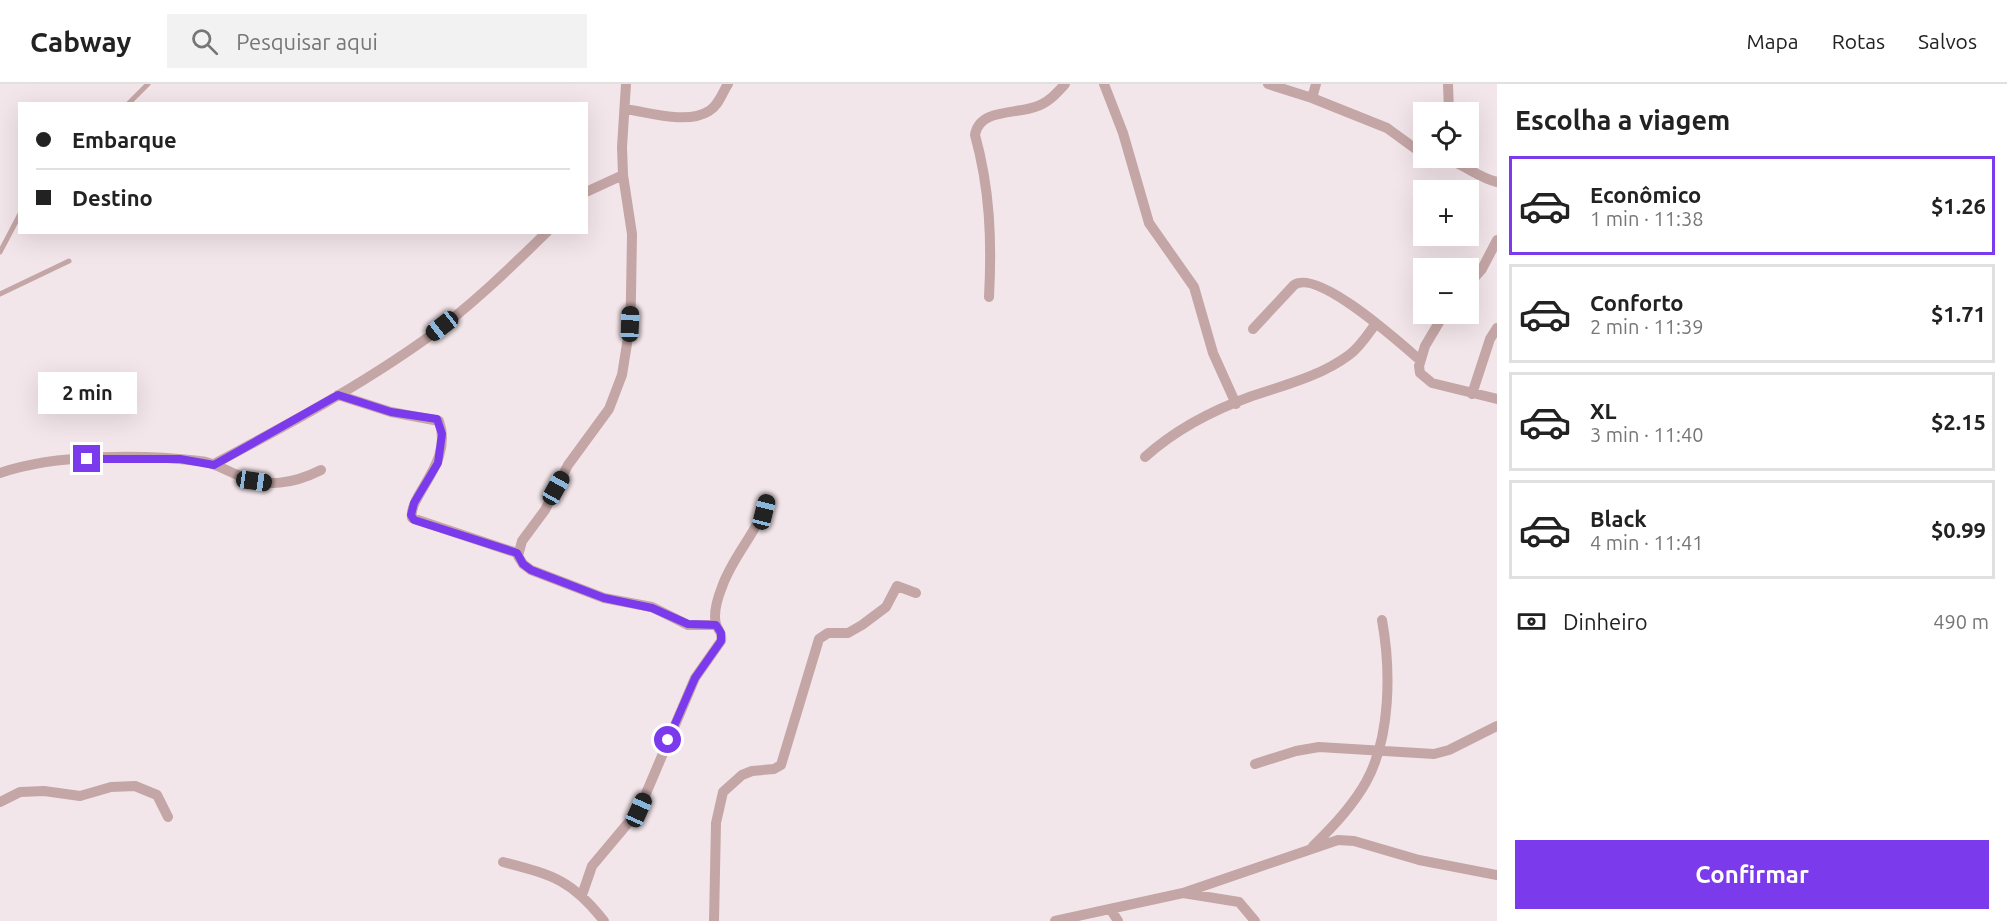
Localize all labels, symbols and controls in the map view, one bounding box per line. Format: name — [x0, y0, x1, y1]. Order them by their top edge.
search box — [167, 14, 587, 68]
icon: search — [188, 25, 221, 58]
text: Cabway — [30, 26, 131, 57]
text: Pesquisar aqui — [236, 29, 378, 54]
text: Mapa — [1747, 29, 1799, 53]
text: Rotas — [1832, 29, 1885, 53]
text: Salvos — [1918, 29, 1977, 53]
map controls — [1413, 102, 1479, 324]
button: locate — [1413, 102, 1479, 168]
text: Escolha a viagem — [1515, 105, 1730, 135]
text: Embarque — [72, 127, 177, 152]
icon: car — [1518, 179, 1572, 233]
button: + — [1413, 180, 1479, 246]
text: Econômico — [1590, 182, 1701, 207]
text: Destino — [72, 185, 153, 210]
text: $1.26 — [1931, 193, 1986, 218]
text: 1 min · 11:38 — [1590, 207, 1704, 230]
button: − — [1413, 258, 1479, 324]
icon: car — [1518, 287, 1572, 341]
text: Conforto — [1590, 290, 1684, 315]
text: $1.71 — [1931, 301, 1986, 326]
car — [620, 306, 640, 342]
car — [422, 308, 462, 344]
text: 2 min · 11:39 — [1590, 315, 1704, 338]
callout: 2 min — [38, 372, 136, 414]
text: 2 min — [62, 381, 113, 404]
icon: car — [1518, 395, 1572, 449]
text: XL — [1590, 398, 1617, 423]
text: $2.15 — [1931, 409, 1986, 434]
text: 3 min · 11:40 — [1590, 423, 1704, 446]
route end — [73, 445, 100, 472]
car — [539, 468, 573, 508]
car — [235, 470, 273, 492]
car — [751, 492, 777, 532]
icon: car — [1518, 503, 1572, 557]
text: Black — [1590, 506, 1647, 531]
text: $0.99 — [1931, 517, 1986, 542]
text: 4 min · 11:41 — [1590, 531, 1704, 554]
icon: cash — [1515, 605, 1548, 638]
text: Dinheiro — [1563, 609, 1648, 634]
text: 490 m — [1933, 610, 1989, 633]
route start — [654, 726, 681, 753]
car — [623, 790, 655, 830]
button: Confirmar — [1515, 840, 1989, 909]

